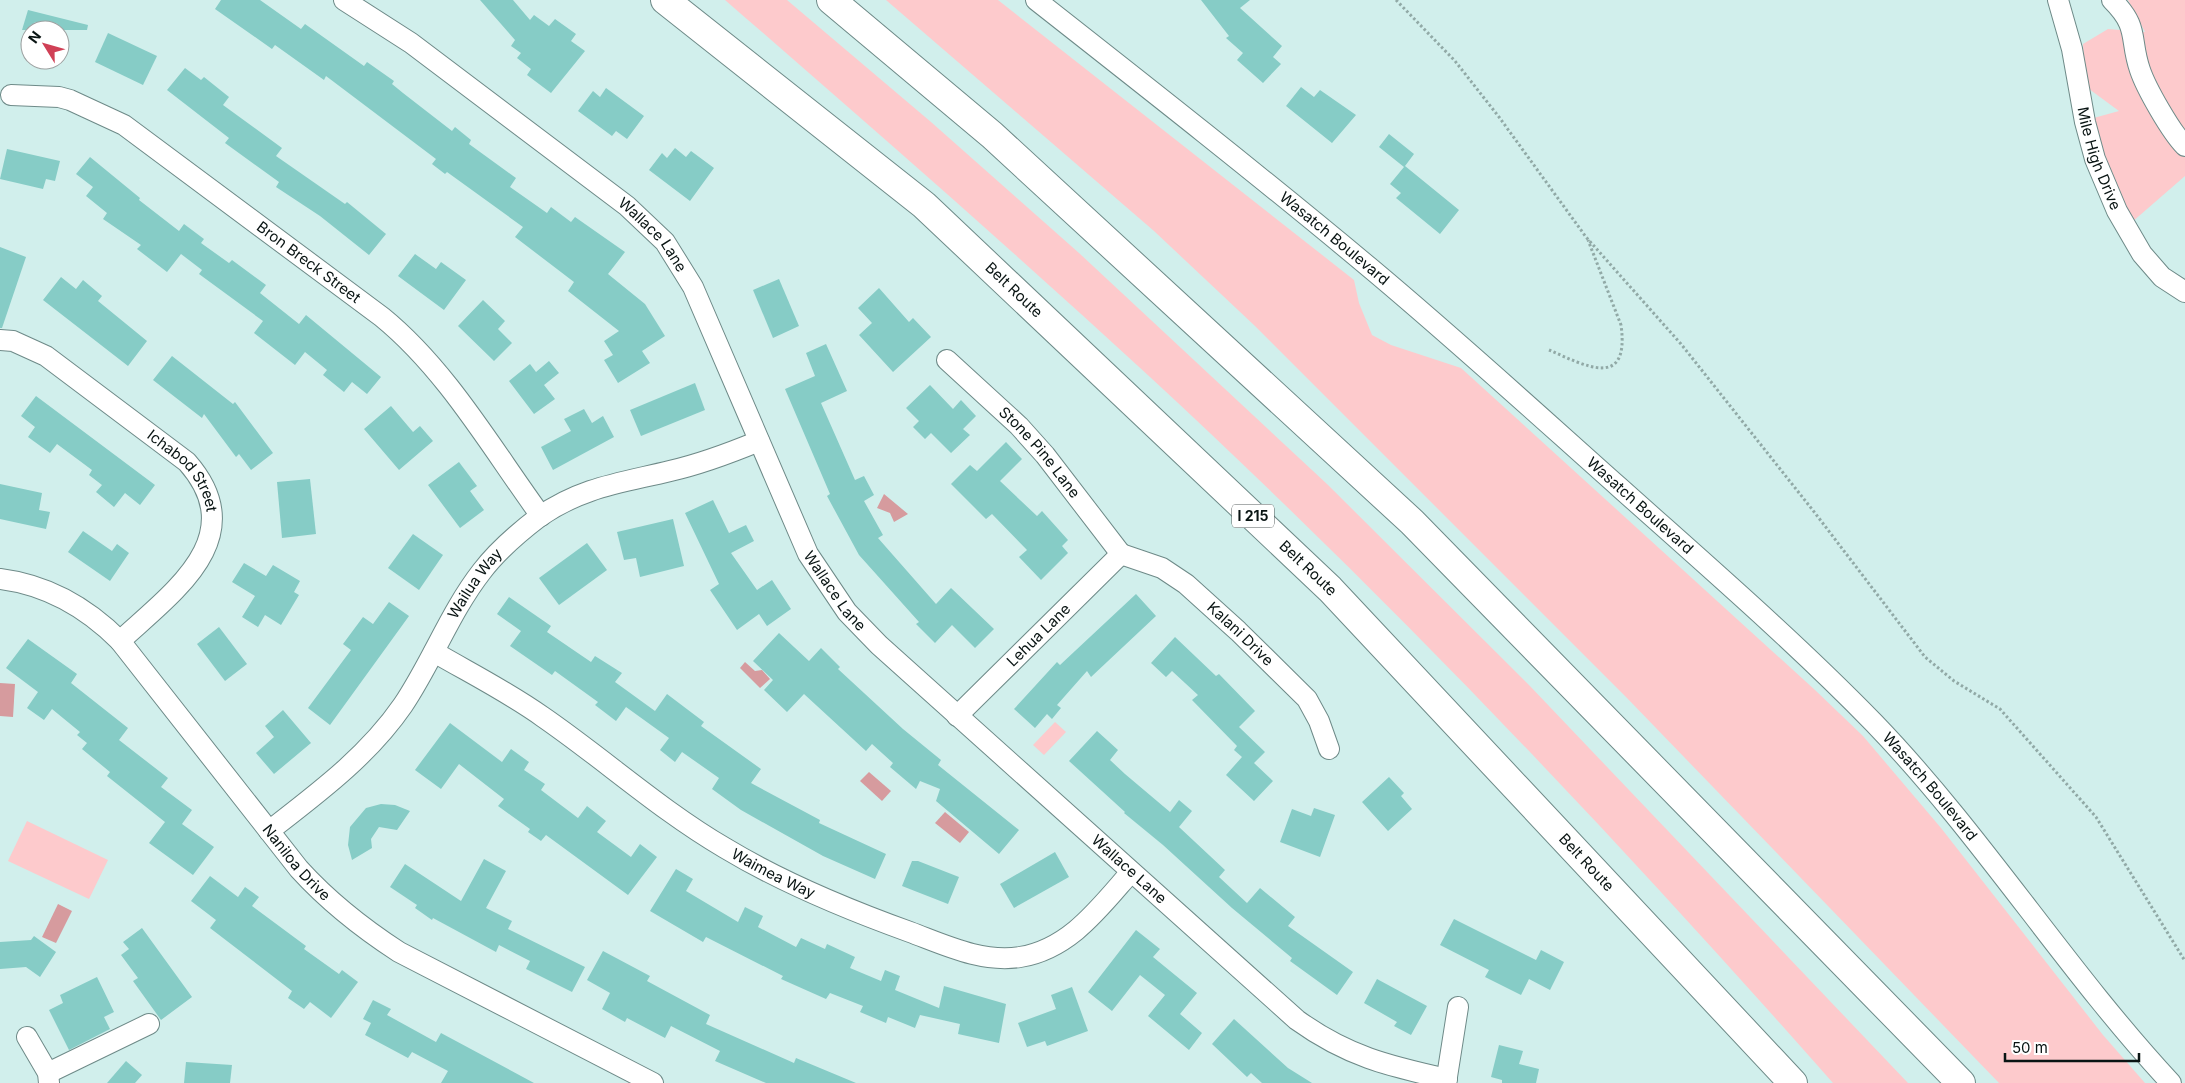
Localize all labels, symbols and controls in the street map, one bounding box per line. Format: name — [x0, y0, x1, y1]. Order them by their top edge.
north arrow — [20, 20, 70, 70]
text: N — [24, 27, 44, 46]
street label: Mile High Drive — [2073, 105, 2126, 213]
street label: Wasatch Boulevard — [1276, 187, 1393, 289]
street label: Wallace Lane — [615, 193, 691, 275]
street label: Bron Breck Street — [253, 217, 365, 307]
street label: Belt Route — [981, 258, 1047, 321]
street label: Stone Pine Lane — [995, 402, 1084, 502]
street label: Ichabod Street — [144, 425, 222, 513]
street label: Wasatch Boulevard — [1583, 453, 1698, 558]
road number: I 215 — [1232, 504, 1274, 528]
street label: Belt Route — [1276, 536, 1341, 600]
street label: Wailua Way — [443, 544, 506, 622]
street label: Wallace Lane — [800, 547, 870, 635]
street label: Kalani Drive — [1203, 598, 1278, 670]
street label: Lehua Lane — [1003, 599, 1074, 670]
street label: Wasatch Boulevard — [1879, 728, 1982, 844]
street label: Naniloa Drive — [259, 820, 335, 905]
street label: Belt Route — [1555, 829, 1618, 895]
street label: Wallace Lane — [1088, 830, 1171, 907]
street label: Waimea Way — [728, 844, 819, 902]
scale bar — [2005, 1030, 2139, 1062]
text: 50 m — [2012, 1038, 2048, 1057]

